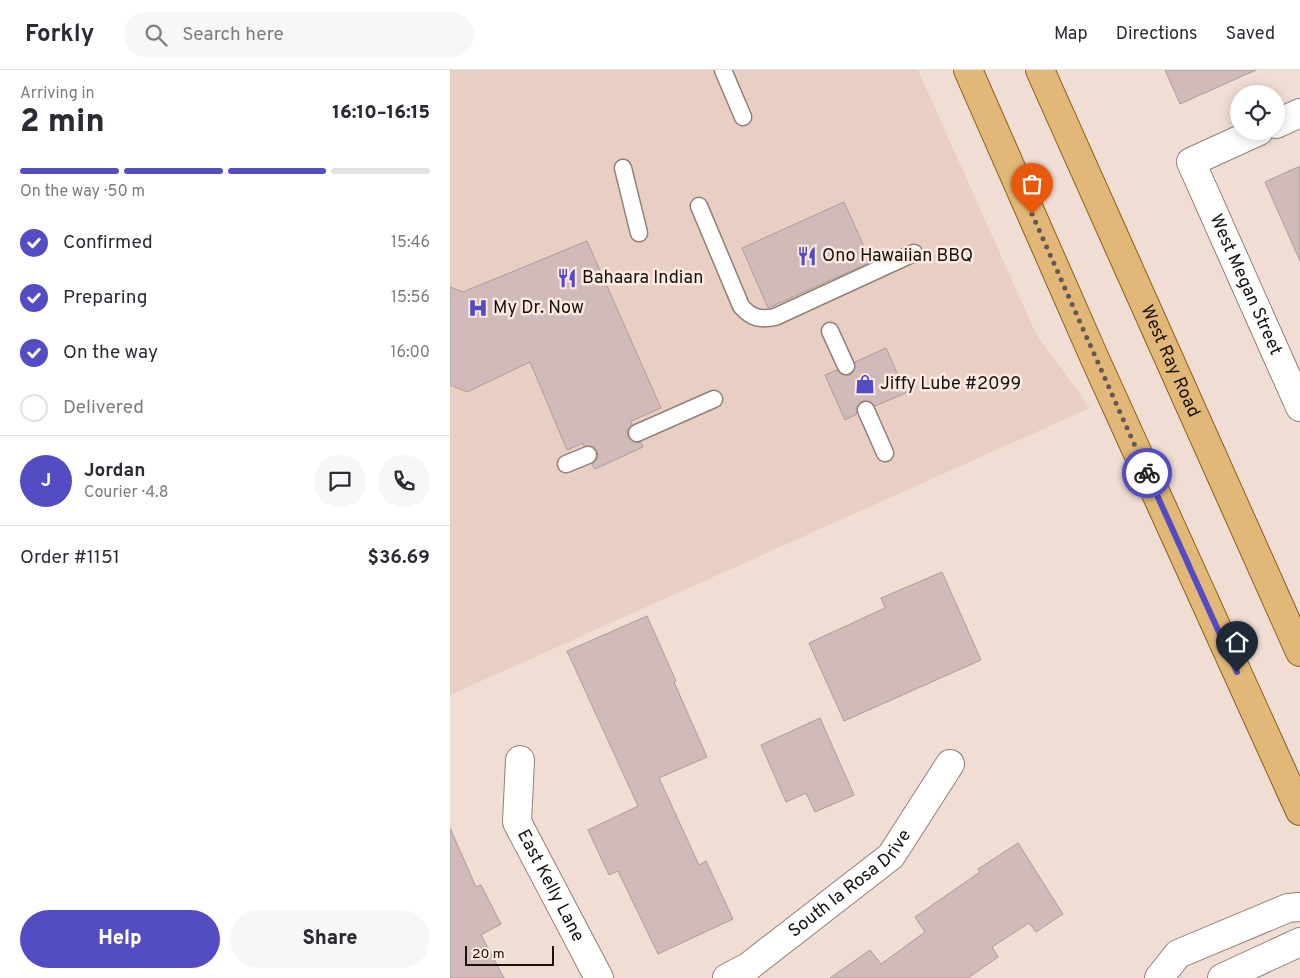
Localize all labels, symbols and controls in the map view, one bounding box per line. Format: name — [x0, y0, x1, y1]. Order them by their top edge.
search box — [124, 12, 474, 57]
text: Forkly — [25, 20, 94, 50]
icon: search — [142, 21, 170, 49]
text: Search here — [182, 23, 284, 47]
text: Map — [1054, 23, 1088, 46]
text: Directions — [1116, 23, 1198, 46]
text: Saved — [1226, 23, 1275, 46]
text: Arriving in — [20, 84, 95, 104]
map controls — [1230, 85, 1285, 140]
button: locate — [1230, 85, 1285, 140]
text: 16:10–16:15 — [332, 101, 430, 125]
text: 2 min — [20, 103, 105, 143]
pin — [1011, 163, 1053, 214]
icon: bag — [1018, 170, 1046, 198]
text: On the way · 50 m — [20, 182, 145, 202]
street label: West Megan Street — [1204, 211, 1287, 359]
icon: check — [20, 229, 48, 257]
text: Confirmed — [63, 231, 153, 255]
text: 15:46 — [391, 233, 430, 253]
restaurant icon: Ono Hawaiian BBQ — [796, 245, 818, 267]
place label: Ono Hawaiian BBQ — [822, 245, 973, 268]
restaurant icon: Bahaara Indian — [556, 267, 578, 289]
place label: Bahaara Indian — [582, 267, 703, 290]
icon: check — [20, 284, 48, 312]
text: Preparing — [63, 286, 147, 310]
text: 15:56 — [391, 288, 430, 308]
hospital icon: My Dr. Now — [467, 297, 489, 319]
place label: My Dr. Now — [493, 297, 584, 320]
street label: West Ray Road — [1135, 302, 1205, 421]
icon: check — [20, 339, 48, 367]
text: On the way — [63, 341, 158, 365]
text: 16:00 — [390, 343, 430, 363]
shop icon: Jiffy Lube #2099 — [854, 373, 876, 395]
place label: Jiffy Lube #2099 — [880, 373, 1021, 396]
text: Delivered — [63, 396, 144, 420]
courier — [1122, 448, 1172, 498]
button: chat — [314, 455, 366, 507]
button: phone — [378, 455, 430, 507]
text: Jordan — [84, 459, 146, 483]
icon: bike — [1133, 459, 1161, 487]
text: J — [41, 469, 51, 493]
text: Courier · 4.8 — [84, 483, 168, 503]
text: Order #1151 — [20, 546, 120, 570]
text: $36.69 — [367, 546, 430, 570]
pin — [1216, 621, 1258, 672]
icon: home — [1223, 628, 1251, 656]
street label: South la Rosa Drive — [784, 825, 916, 943]
street label: East Kelly Lane — [512, 826, 589, 946]
button: Help — [20, 910, 220, 968]
button: Share — [230, 910, 430, 968]
scale bar — [465, 943, 554, 966]
text: 20 m — [472, 946, 505, 963]

